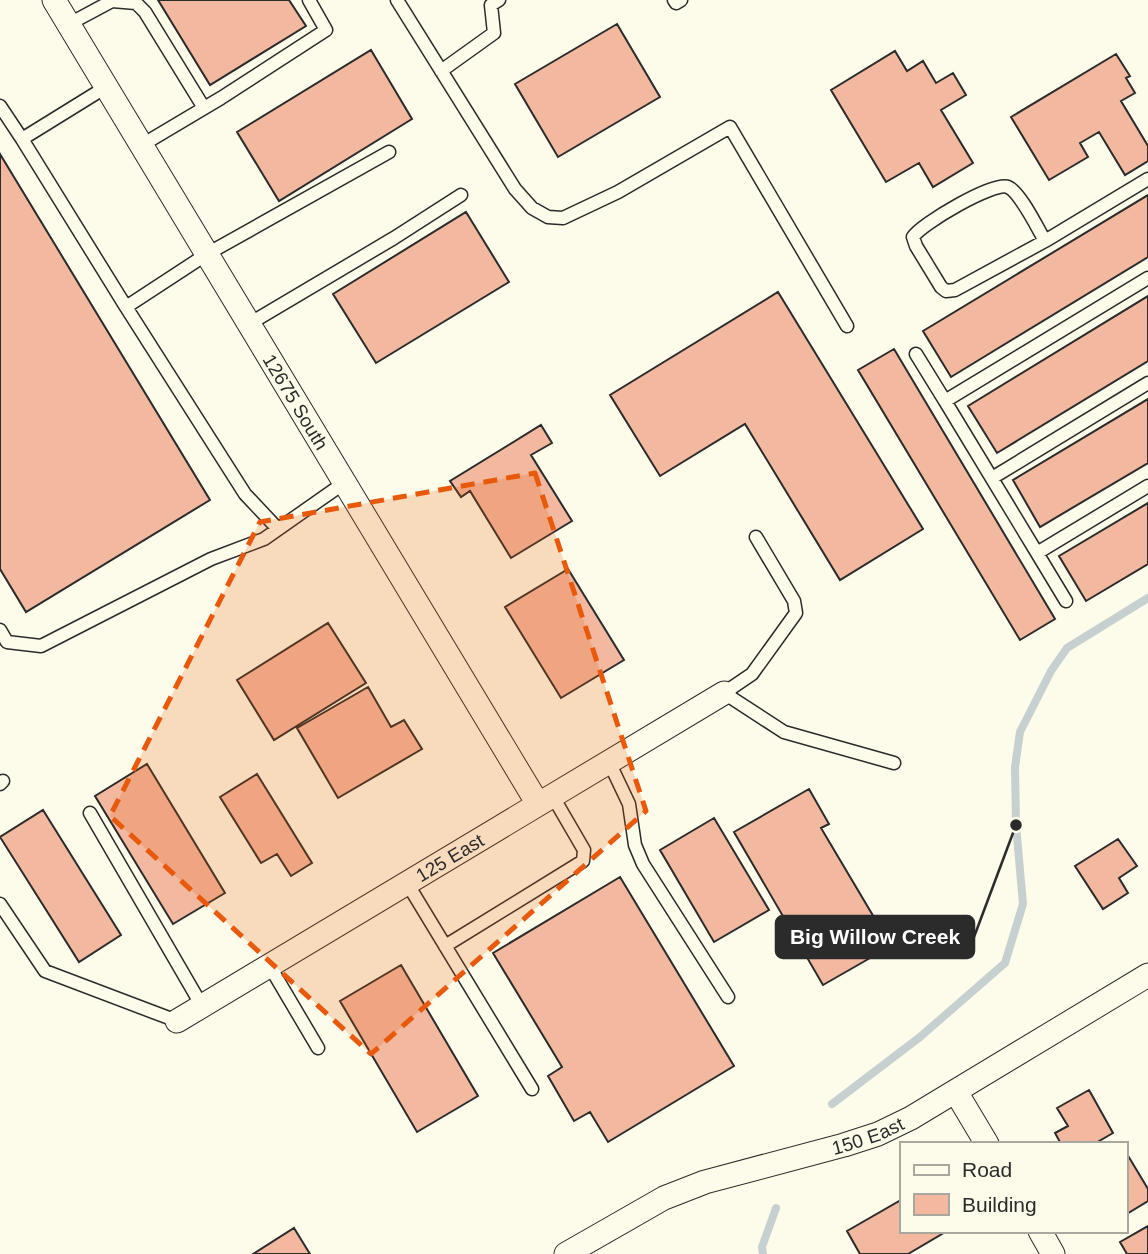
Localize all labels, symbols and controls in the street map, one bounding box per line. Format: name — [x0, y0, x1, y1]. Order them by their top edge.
street label: 12675 South — [259, 350, 332, 454]
street label: 125 East — [412, 829, 488, 886]
callout: Big Willow Creek — [776, 916, 974, 958]
text: Big Willow Creek — [790, 925, 960, 948]
street label: 150 East — [830, 1113, 908, 1159]
legend — [900, 1142, 1127, 1233]
text: Road — [962, 1158, 1012, 1181]
text: Building — [962, 1193, 1037, 1216]

